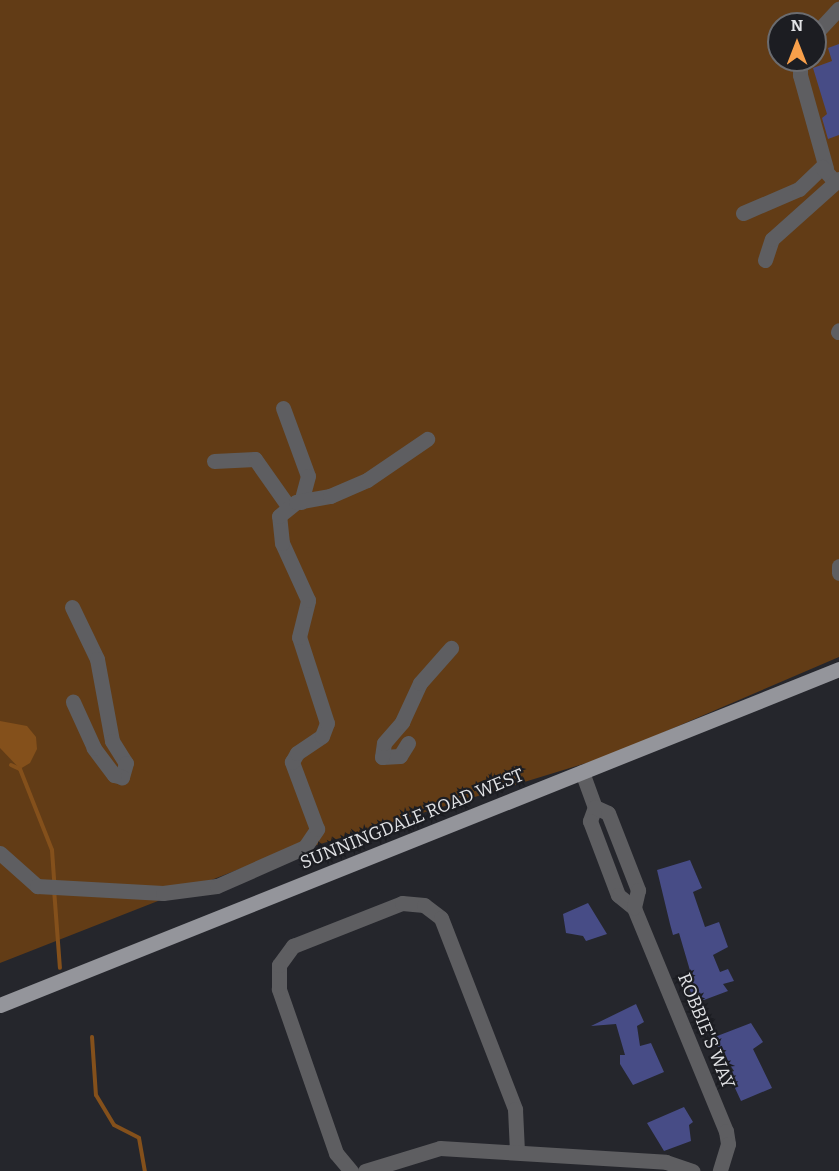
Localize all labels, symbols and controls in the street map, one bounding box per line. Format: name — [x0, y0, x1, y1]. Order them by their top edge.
north arrow — [767, 12, 827, 72]
text: N — [791, 16, 803, 35]
street label: SUNNINGDALE ROAD WEST — [297, 764, 527, 874]
street label: ROBBIE'S WAY — [673, 970, 739, 1092]

